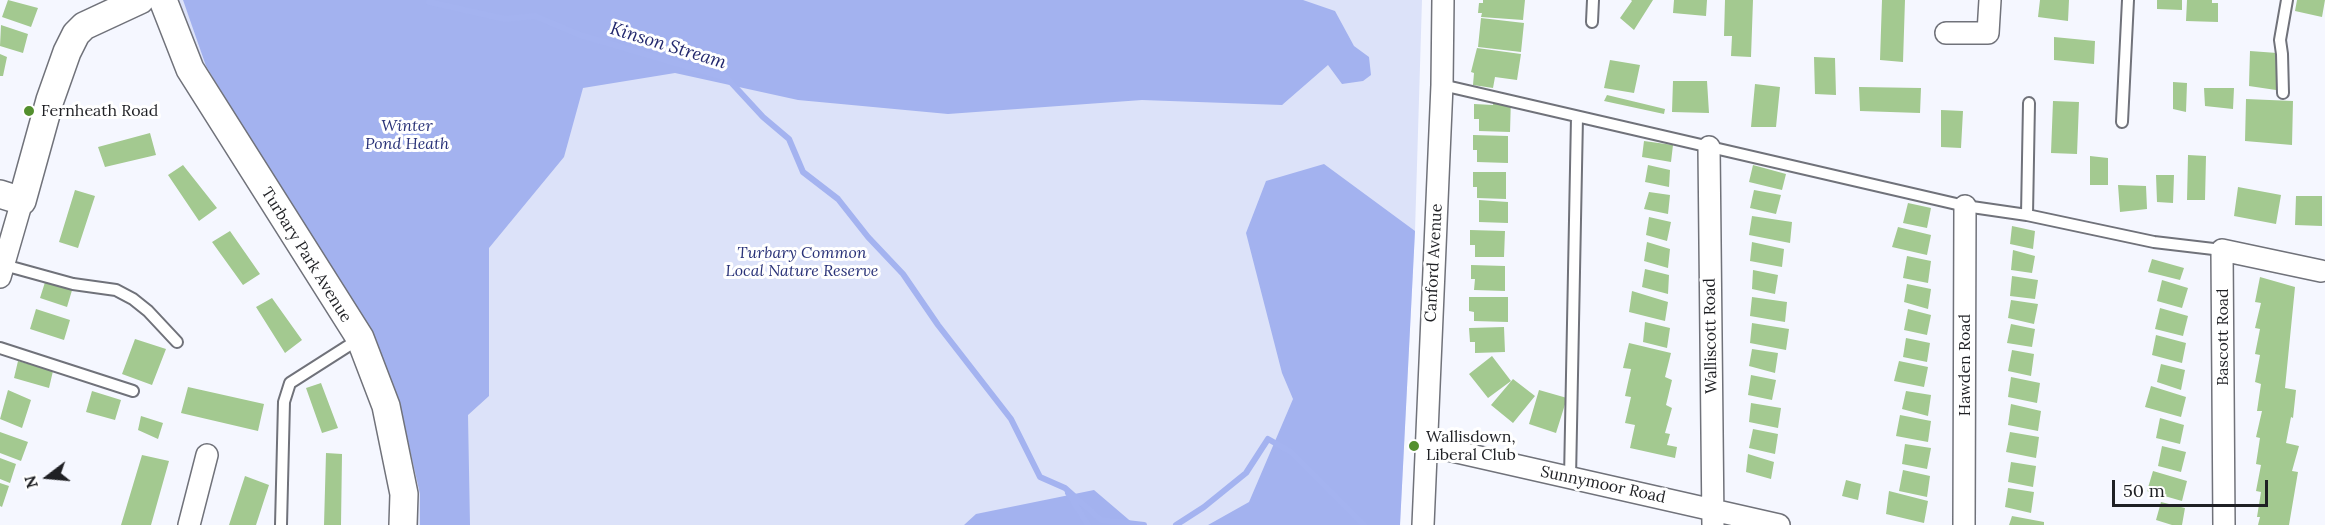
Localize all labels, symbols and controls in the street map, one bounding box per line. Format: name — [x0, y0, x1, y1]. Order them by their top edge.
water label: Kinson Stream — [607, 18, 729, 74]
place label: Fernheath Road — [41, 101, 158, 121]
marker: Fernheath Road — [22, 104, 36, 118]
park label: Winter Pond Heath — [365, 116, 449, 154]
street label: Turbary Park Avenue — [257, 184, 355, 326]
street label: Canford Avenue — [1421, 203, 1447, 323]
park label: Turbary Common Local Nature Reserve — [726, 243, 878, 281]
street label: Walliscott Road — [1700, 278, 1722, 394]
street label: Bascott Road — [2213, 288, 2233, 386]
street label: Hawden Road — [1955, 314, 1975, 416]
place label: Wallisdown, Liberal Club — [1426, 427, 1516, 465]
marker: Wallisdown, Liberal Club — [1407, 439, 1421, 453]
north arrow — [18, 447, 78, 507]
street label: Sunnymoor Road — [1539, 462, 1667, 508]
scale bar — [2115, 468, 2271, 506]
text: N — [19, 473, 42, 491]
text: 50 m — [2123, 479, 2165, 502]

